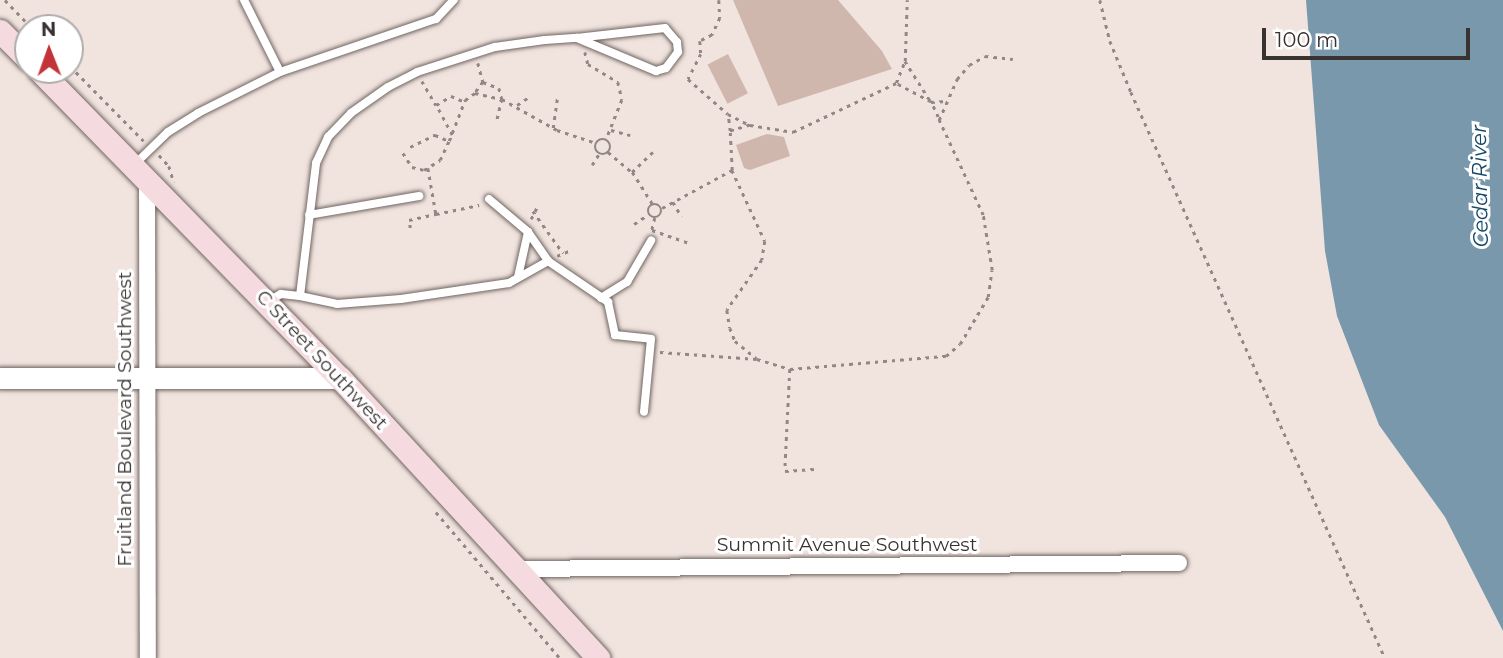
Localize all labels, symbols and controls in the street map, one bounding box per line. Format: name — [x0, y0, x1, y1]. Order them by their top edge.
north arrow — [14, 14, 84, 84]
scale bar — [1265, 14, 1473, 58]
text: N — [41, 18, 57, 41]
text: 100 m — [1275, 27, 1338, 52]
water label: Cedar River — [1466, 124, 1494, 248]
street label: Fruitland Boulevard Southwest — [114, 271, 136, 567]
street label: C Street Southwest — [251, 285, 393, 435]
street label: Summit Avenue Southwest — [717, 534, 977, 556]

